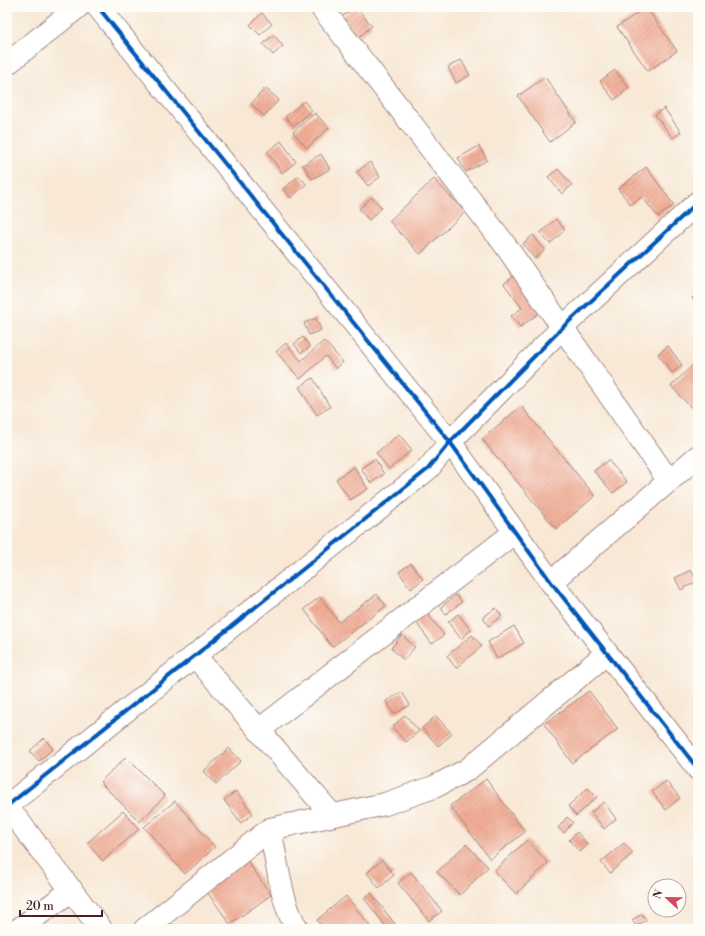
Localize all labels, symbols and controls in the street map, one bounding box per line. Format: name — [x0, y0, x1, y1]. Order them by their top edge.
north arrow — [647, 878, 687, 918]
text: N — [651, 888, 667, 901]
scale bar — [20, 892, 102, 918]
text: 20 m — [26, 899, 54, 914]

